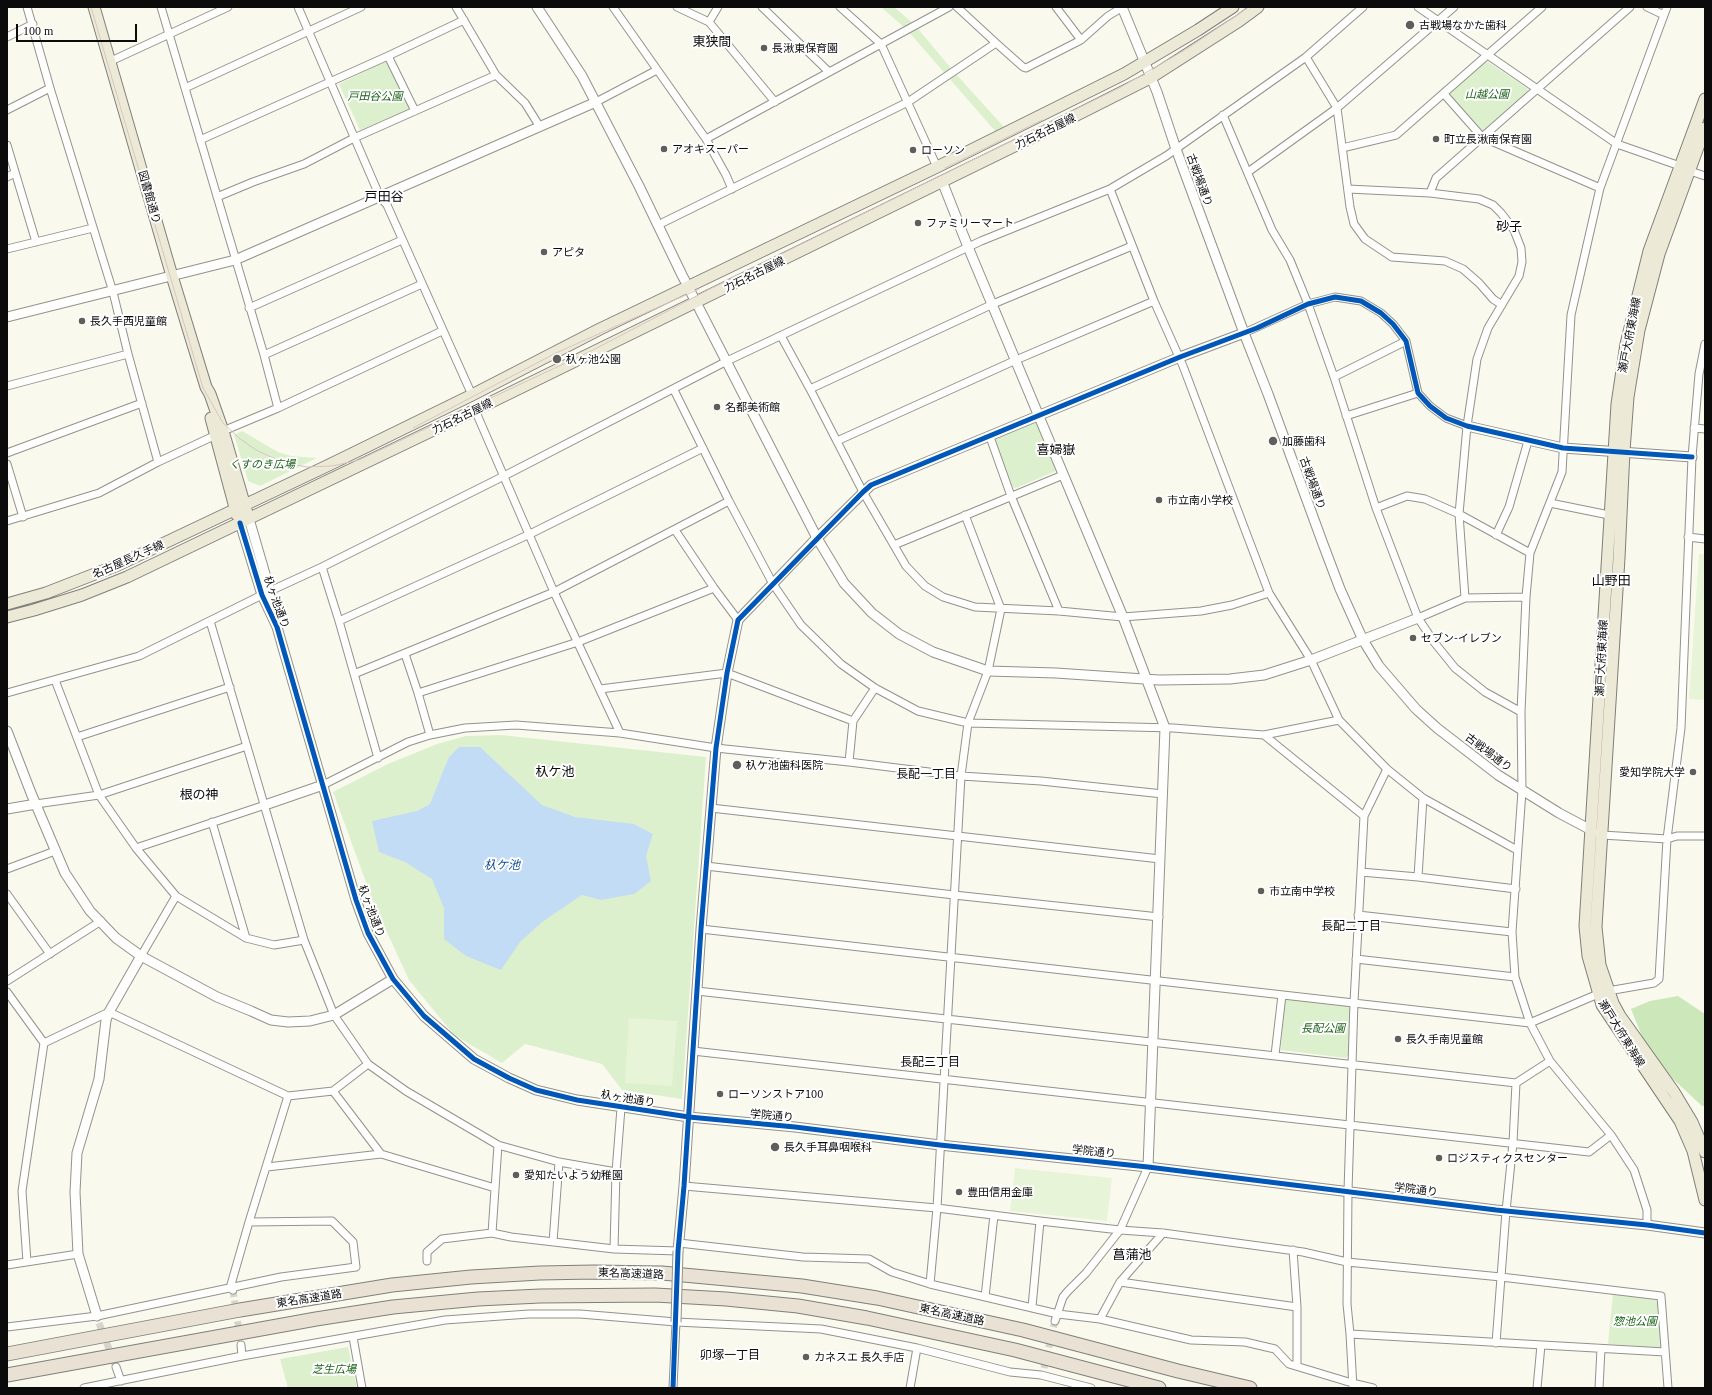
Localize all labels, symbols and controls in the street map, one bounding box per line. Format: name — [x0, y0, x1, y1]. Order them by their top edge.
scale bar — [18, 16, 139, 42]
place label: 古戦場なかた歯科 — [1419, 18, 1507, 32]
marker: 古戦場なかた歯科 — [1404, 19, 1416, 31]
text: 100 m — [23, 24, 53, 38]
district label: 東狭間 — [693, 33, 731, 49]
place label: 長湫東保育園 — [772, 41, 838, 55]
marker: 長湫東保育園 — [759, 43, 769, 53]
park label: 山越公園 — [1465, 87, 1509, 101]
park label: 戸田谷公園 — [348, 89, 402, 103]
street label: 力石名古屋線 — [1012, 111, 1078, 151]
place label: 町立長湫南保育園 — [1444, 132, 1532, 146]
marker: 町立長湫南保育園 — [1431, 134, 1441, 144]
place label: アオキスーパー — [672, 142, 749, 156]
place label: ローソン — [921, 143, 965, 157]
marker: アオキスーパー — [659, 144, 669, 154]
marker: ローソン — [908, 145, 918, 155]
street label: 古戦場通り — [1184, 152, 1216, 208]
street label: 図書館通り — [136, 169, 164, 225]
district label: 戸田谷 — [365, 188, 403, 204]
place label: ファミリーマート — [926, 216, 1014, 230]
marker: ファミリーマート — [913, 218, 923, 228]
district label: 砂子 — [1496, 218, 1522, 234]
place label: アピタ — [552, 245, 585, 259]
marker: アピタ — [539, 247, 549, 257]
street label: 力石名古屋線 — [721, 254, 787, 294]
street label: 瀬戸大府東海線 — [1615, 296, 1643, 374]
place label: 長久手西児童館 — [90, 314, 167, 328]
marker: 長久手西児童館 — [77, 316, 87, 326]
place label: 杁ヶ池公園 — [566, 352, 621, 366]
marker: 杁ヶ池公園 — [551, 353, 563, 365]
street label: 力石名古屋線 — [429, 396, 495, 436]
place label: 名都美術館 — [725, 400, 780, 414]
marker: 名都美術館 — [712, 402, 722, 412]
place label: 加藤歯科 — [1282, 434, 1326, 448]
marker: 加藤歯科 — [1267, 435, 1279, 447]
district label: 喜婦嶽 — [1037, 441, 1075, 457]
street label: 古戦場通り — [1297, 455, 1329, 511]
park label: くすのき広場 — [229, 457, 295, 471]
place label: 市立南小学校 — [1167, 493, 1233, 507]
marker: 市立南小学校 — [1154, 495, 1164, 505]
street label: 名古屋長久手線 — [90, 537, 166, 581]
district label: 山野田 — [1592, 572, 1630, 588]
street label: 杁ヶ池通り — [261, 574, 293, 630]
street label: 瀬戸大府東海線 — [1592, 619, 1610, 697]
place label: セブン-イレブン — [1421, 631, 1502, 645]
marker: セブン-イレブン — [1408, 633, 1418, 643]
street label: 古戦場通り — [1463, 730, 1515, 774]
place label: 杁ケ池歯科医院 — [746, 758, 823, 772]
marker: 杁ケ池歯科医院 — [731, 759, 743, 771]
district label: 杁ケ池 — [536, 763, 574, 779]
place label: 愛知学院大学 — [1619, 765, 1685, 779]
district label: 長配一丁目 — [896, 766, 956, 780]
marker: 愛知学院大学 — [1688, 767, 1698, 777]
district label: 根の神 — [180, 786, 218, 802]
water label: 杁ケ池 — [484, 857, 520, 871]
street label: 杁ヶ池通り — [356, 883, 388, 939]
place label: 市立南中学校 — [1269, 884, 1335, 898]
marker: 市立南中学校 — [1256, 886, 1266, 896]
district label: 長配二丁目 — [1321, 918, 1381, 932]
street label: 瀬戸大府東海線 — [1596, 997, 1648, 1069]
park label: 長配公園 — [1301, 1021, 1345, 1035]
place label: 長久手南児童館 — [1406, 1032, 1483, 1046]
marker: 長久手南児童館 — [1393, 1034, 1403, 1044]
district label: 長配三丁目 — [900, 1054, 960, 1068]
street label: 杁ヶ池通り — [600, 1087, 656, 1109]
place label: ローソンストア100 — [728, 1087, 823, 1101]
marker: ローソンストア100 — [715, 1089, 725, 1099]
street label: 学院通り — [750, 1107, 794, 1123]
place label: 長久手耳鼻咽喉科 — [784, 1140, 872, 1154]
marker: 長久手耳鼻咽喉科 — [769, 1141, 781, 1153]
street label: 学院通り — [1071, 1142, 1117, 1160]
place label: ロジスティクスセンター — [1447, 1151, 1568, 1165]
marker: ロジスティクスセンター — [1434, 1153, 1444, 1163]
place label: 愛知たいよう幼稚園 — [524, 1168, 623, 1182]
marker: 愛知たいよう幼稚園 — [511, 1170, 521, 1180]
street label: 学院通り — [1393, 1180, 1439, 1198]
place label: 豊田信用金庫 — [967, 1185, 1033, 1199]
marker: 豊田信用金庫 — [954, 1187, 964, 1197]
district label: 菖蒲池 — [1113, 1246, 1151, 1262]
street label: 東名高速道路 — [598, 1265, 664, 1281]
street label: 東名高速道路 — [275, 1286, 343, 1310]
street label: 東名高速道路 — [918, 1301, 986, 1327]
park label: 惣池公園 — [1613, 1314, 1657, 1328]
district label: 卯塚一丁目 — [700, 1347, 760, 1361]
place label: カネスエ 長久手店 — [814, 1350, 904, 1364]
marker: カネスエ 長久手店 — [801, 1352, 811, 1362]
park label: 芝生広場 — [312, 1362, 356, 1376]

